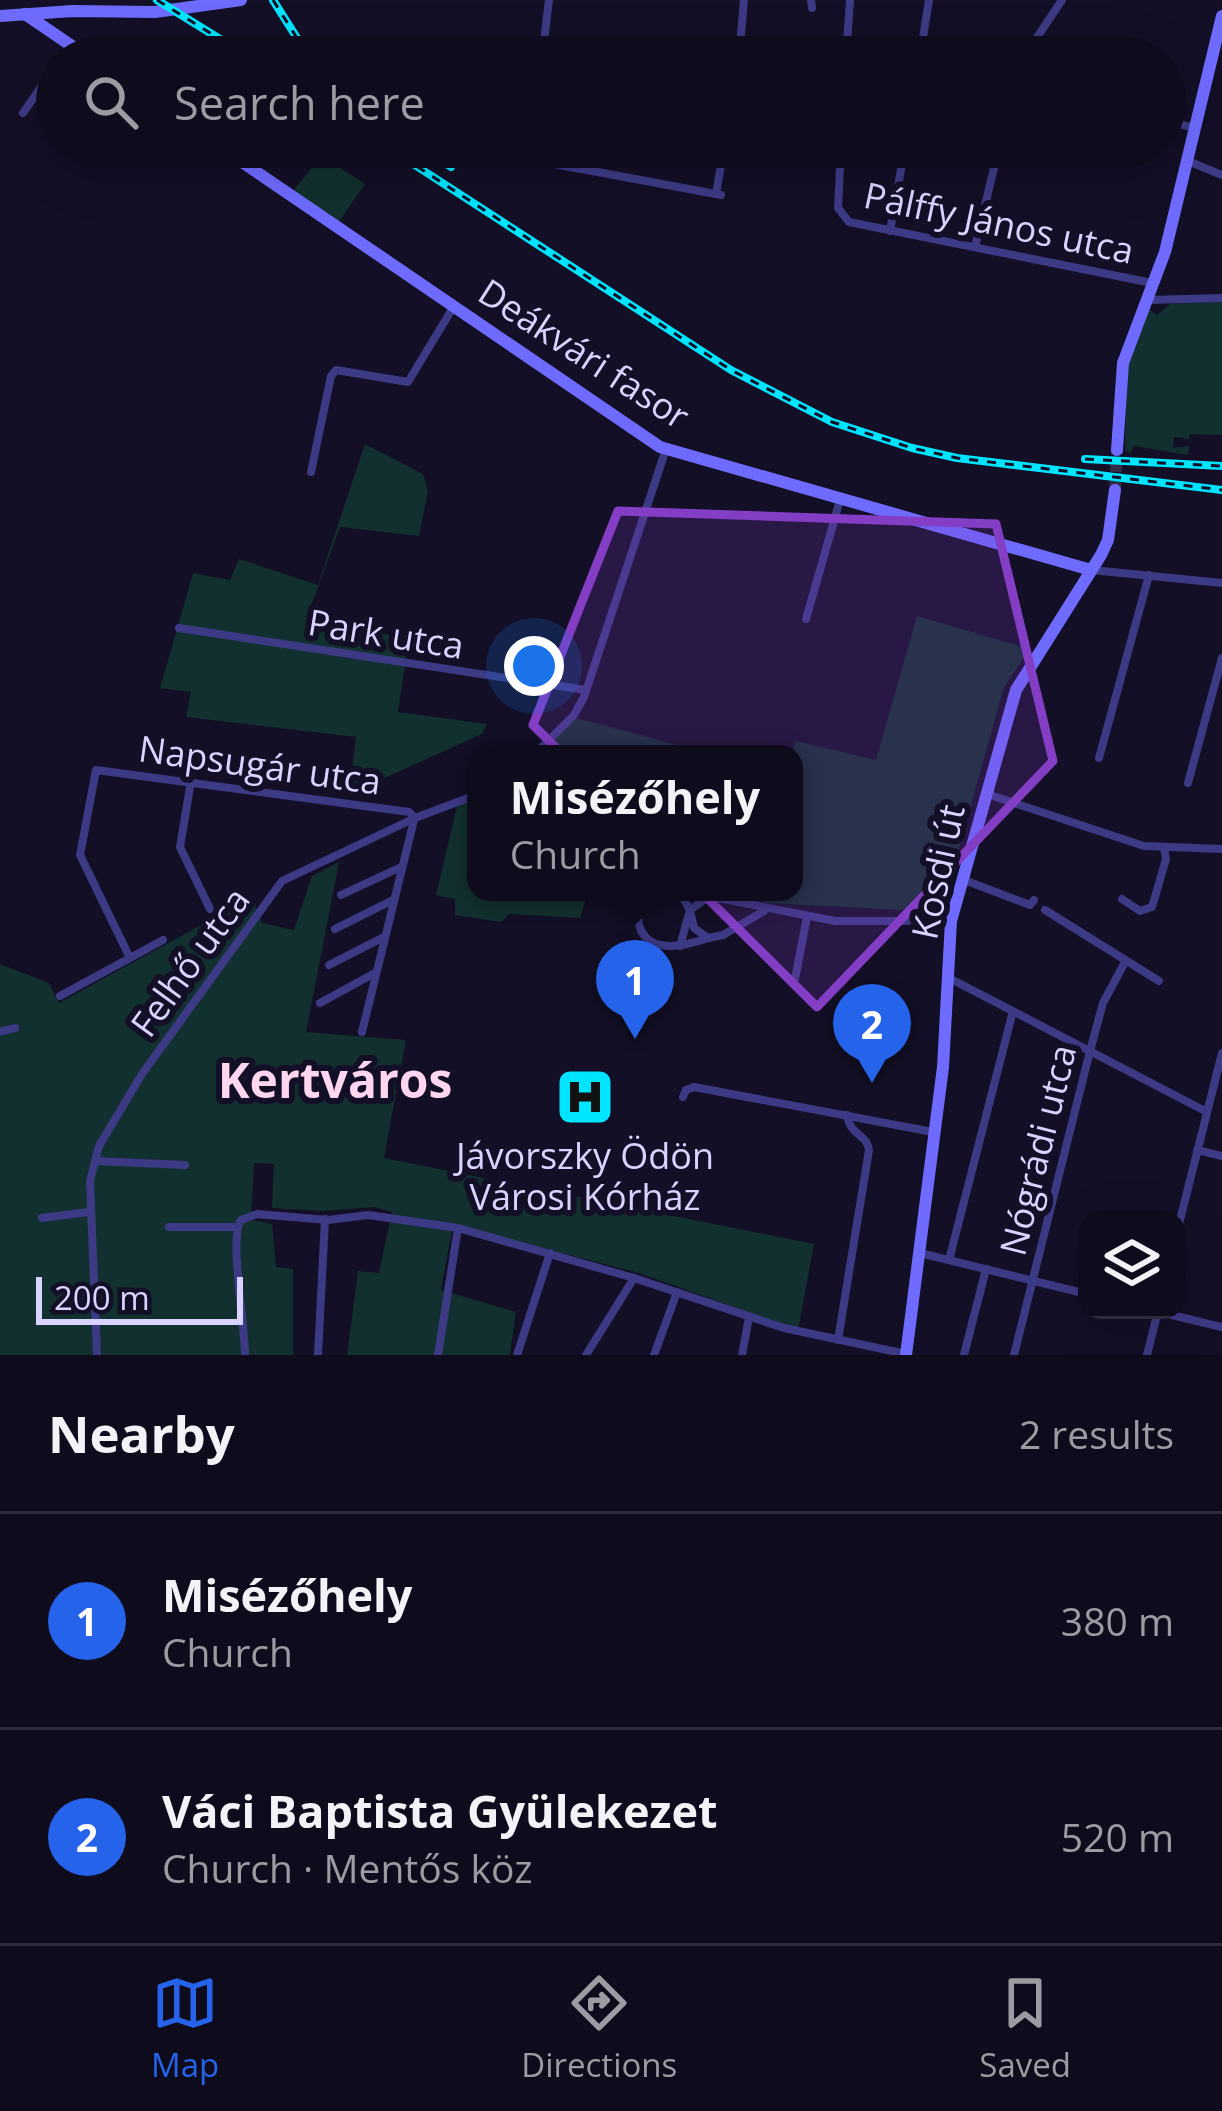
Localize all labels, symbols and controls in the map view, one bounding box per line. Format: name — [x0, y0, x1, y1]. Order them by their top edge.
search box — [36, 36, 1186, 168]
icon: search — [78, 69, 144, 135]
text: Search here — [174, 72, 425, 133]
street label: Pálffy János utca — [860, 170, 1138, 275]
street label: Deákvári fasor — [469, 267, 699, 440]
street label: Park utca — [305, 597, 467, 670]
your location — [504, 636, 564, 696]
street label: Napsugár utca — [136, 723, 384, 806]
popup — [467, 745, 803, 901]
text: Misézőhely — [510, 766, 760, 827]
street label: Kosdi út — [899, 800, 976, 944]
text: Church — [510, 827, 641, 880]
street label: Felhő utca — [119, 877, 260, 1046]
pin: 1 — [596, 940, 674, 1039]
pin: 2 — [833, 984, 911, 1083]
street label: Nógrádi utca — [988, 1039, 1087, 1260]
district label: Kertváros — [218, 1047, 452, 1112]
hospital icon: Jávorszky Ödön Városi Kórház — [554, 1066, 616, 1128]
place label: Jávorszky Ödön Városi Kórház — [453, 1131, 714, 1221]
map controls — [1078, 1211, 1186, 1319]
button: layers — [1078, 1211, 1186, 1319]
scale bar — [36, 1271, 243, 1324]
text: 200 m — [54, 1275, 150, 1320]
text: Nearby — [48, 1398, 235, 1468]
text: 2 results — [1019, 1407, 1174, 1460]
text: Misézőhely — [162, 1564, 412, 1625]
text: 1 — [76, 1594, 98, 1647]
text: 380 m — [1061, 1594, 1174, 1647]
text: Church — [162, 1625, 293, 1678]
text: Váci Baptista Gyülekezet — [162, 1780, 718, 1841]
text: 2 — [76, 1810, 98, 1863]
text: 520 m — [1061, 1810, 1174, 1863]
text: Church · Mentős köz — [162, 1841, 533, 1894]
tab: Map — [151, 1970, 219, 2087]
tab: Directions — [521, 1970, 677, 2087]
tab: Saved — [979, 1970, 1071, 2087]

